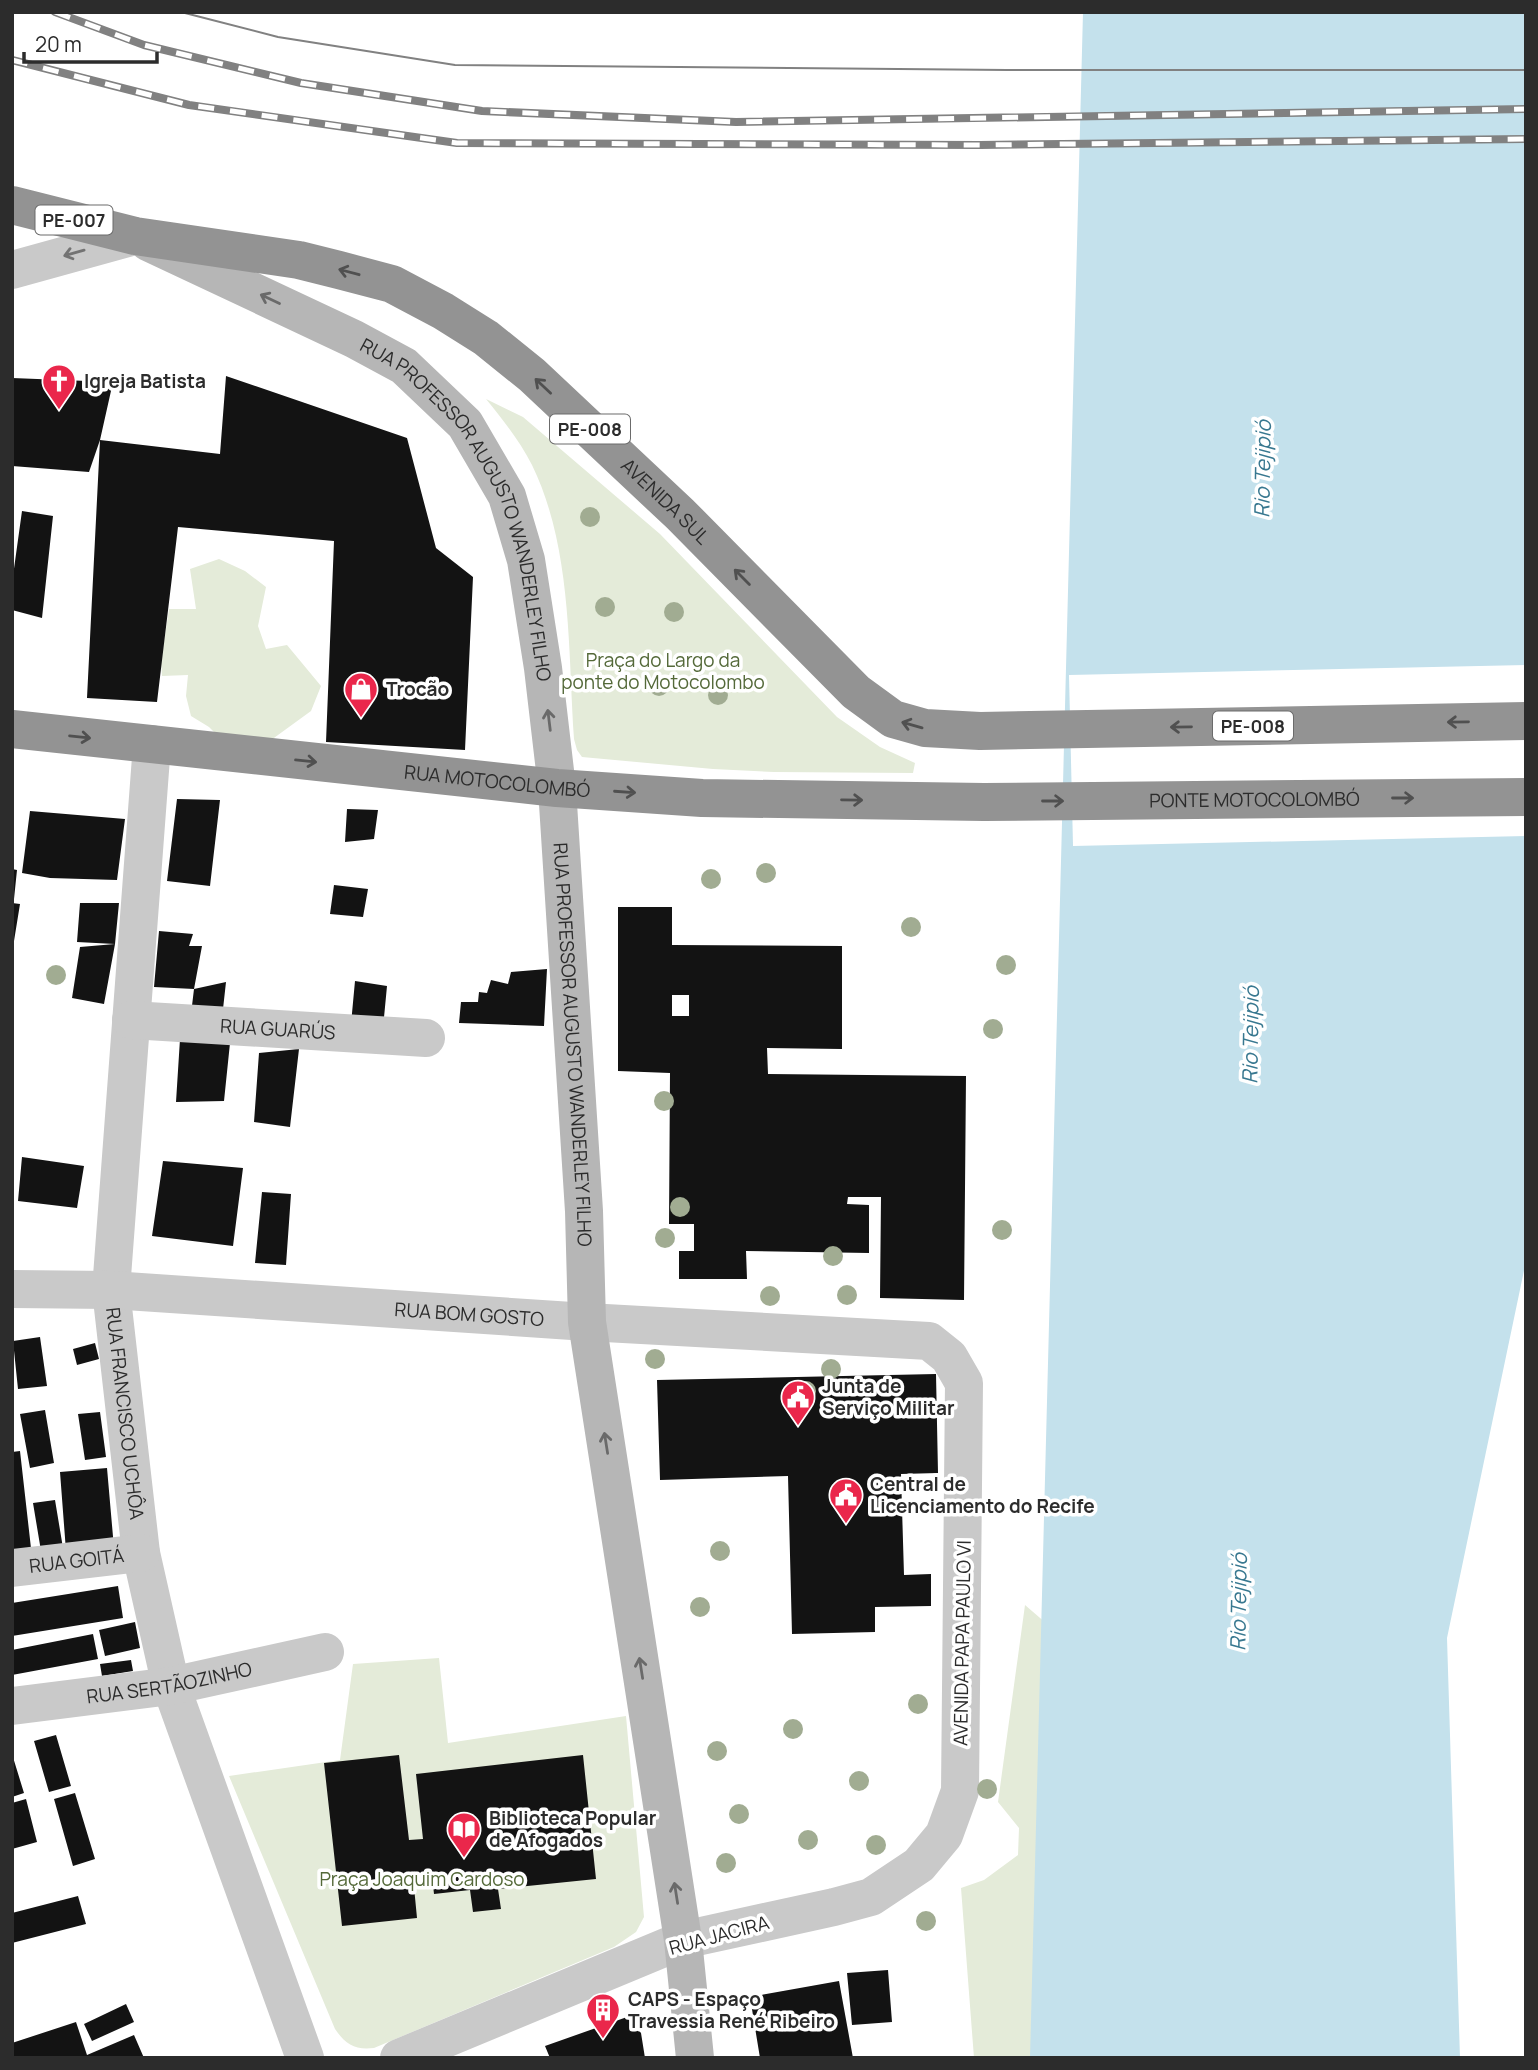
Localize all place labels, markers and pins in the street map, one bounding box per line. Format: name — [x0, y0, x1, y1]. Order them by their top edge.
church icon: Igreja Batista — [40, 362, 78, 411]
place label: Igreja Batista — [84, 368, 206, 394]
shop icon: Trocão — [342, 670, 380, 719]
place label: Trocão — [386, 676, 449, 702]
place label: Junta de Serviço Militar — [822, 1373, 955, 1421]
public building icon: Junta de Serviço Militar — [779, 1378, 817, 1427]
place label: Central de Licenciamento do Recife — [870, 1471, 1095, 1519]
public building icon: Central de Licenciamento do Recife — [827, 1476, 865, 1525]
place label: Biblioteca Popular de Afogados — [489, 1805, 657, 1853]
library icon: Biblioteca Popular de Afogados — [445, 1810, 483, 1859]
place label: CAPS - Espaço Travessia René Ribeiro — [628, 1986, 835, 2034]
building icon: CAPS - Espaço Travessia René Ribeiro — [584, 1991, 622, 2040]

